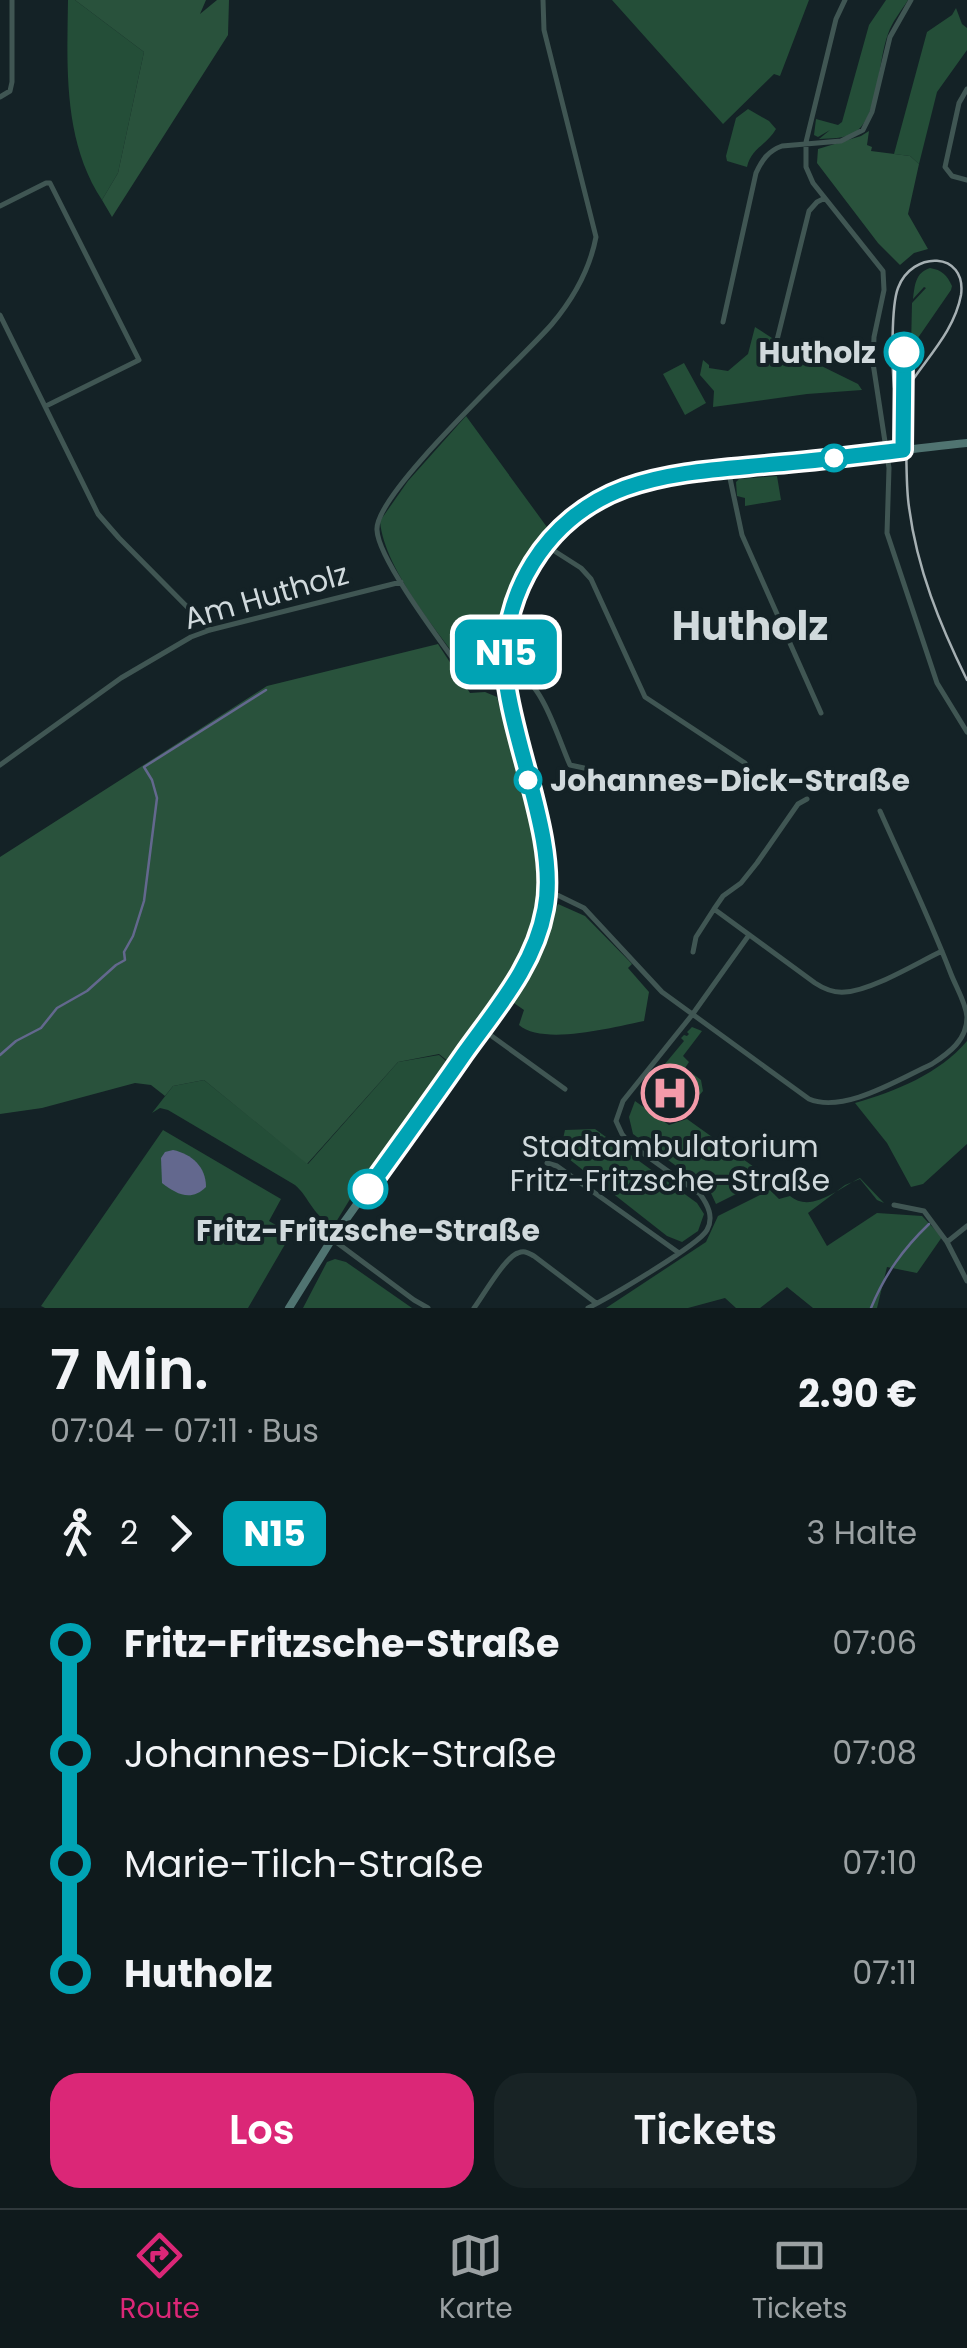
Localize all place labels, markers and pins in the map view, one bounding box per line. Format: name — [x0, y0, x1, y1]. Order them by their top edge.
place label: Hutholz — [759, 331, 876, 374]
marker: Hutholz — [885, 333, 923, 371]
unlabelled marker — [821, 445, 847, 471]
place label: Johannes-Dick-Straße — [550, 759, 910, 802]
marker: Johannes-Dick-Straße — [515, 767, 541, 793]
hospital icon: Stadtambulatorium Fritz-Fritzsche-Straße — [640, 1063, 700, 1123]
place label: Stadtambulatorium Fritz-Fritzsche-Straße — [510, 1125, 830, 1202]
marker: Fritz-Fritzsche-Straße — [349, 1170, 387, 1208]
place label: Fritz-Fritzsche-Straße — [196, 1209, 540, 1252]

